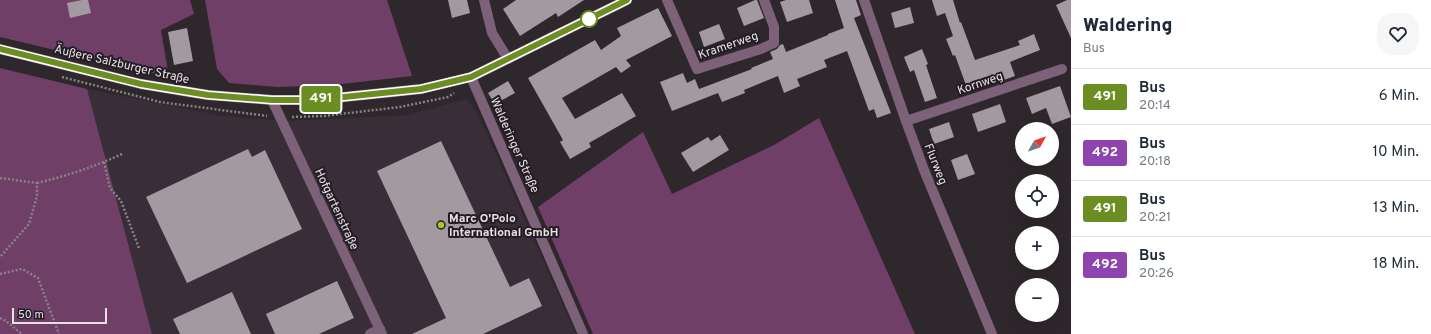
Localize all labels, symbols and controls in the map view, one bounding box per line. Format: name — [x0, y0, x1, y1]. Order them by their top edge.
unlabelled marker — [580, 10, 598, 28]
button: heart — [1377, 13, 1419, 55]
text: Waldering — [1083, 14, 1173, 38]
street label: Kramerweg — [696, 28, 760, 64]
text: Bus — [1083, 41, 1105, 57]
street label: Äußere Salzburger Straße — [53, 42, 191, 88]
street label: Kornweg — [955, 69, 1005, 99]
text: Bus — [1139, 79, 1166, 98]
line badge: 491 — [298, 86, 344, 112]
text: 6 Min. — [1379, 87, 1419, 106]
text: 491 — [1093, 88, 1117, 105]
text: 491 — [309, 90, 333, 107]
street label: Walderinger Straße — [486, 95, 542, 196]
text: 20:14 — [1139, 98, 1171, 114]
north arrow — [1015, 122, 1059, 166]
map controls — [1015, 122, 1059, 322]
text: Bus — [1139, 135, 1166, 154]
street label: Flurweg — [920, 141, 951, 187]
text: 10 Min. — [1372, 143, 1419, 162]
text: 492 — [1092, 144, 1118, 161]
text: 20:18 — [1139, 154, 1171, 170]
street label: Hofgartenstraße — [310, 166, 362, 253]
button: locate — [1015, 174, 1059, 218]
text: Bus — [1139, 191, 1166, 210]
text: 13 Min. — [1373, 199, 1419, 218]
text: 491 — [1093, 200, 1117, 217]
text: 20:21 — [1139, 210, 1171, 226]
place label: Marc O'Polo International GmbH — [449, 211, 558, 241]
marker: Marc O'Polo International GmbH — [436, 220, 446, 230]
button: + — [1015, 226, 1059, 270]
text: Bus — [1139, 247, 1166, 266]
text: 18 Min. — [1373, 255, 1419, 274]
text: 492 — [1092, 256, 1118, 273]
text: 20:26 — [1139, 266, 1174, 282]
button: − — [1015, 278, 1059, 322]
scale bar — [12, 306, 107, 325]
text: 50 m — [18, 308, 44, 322]

